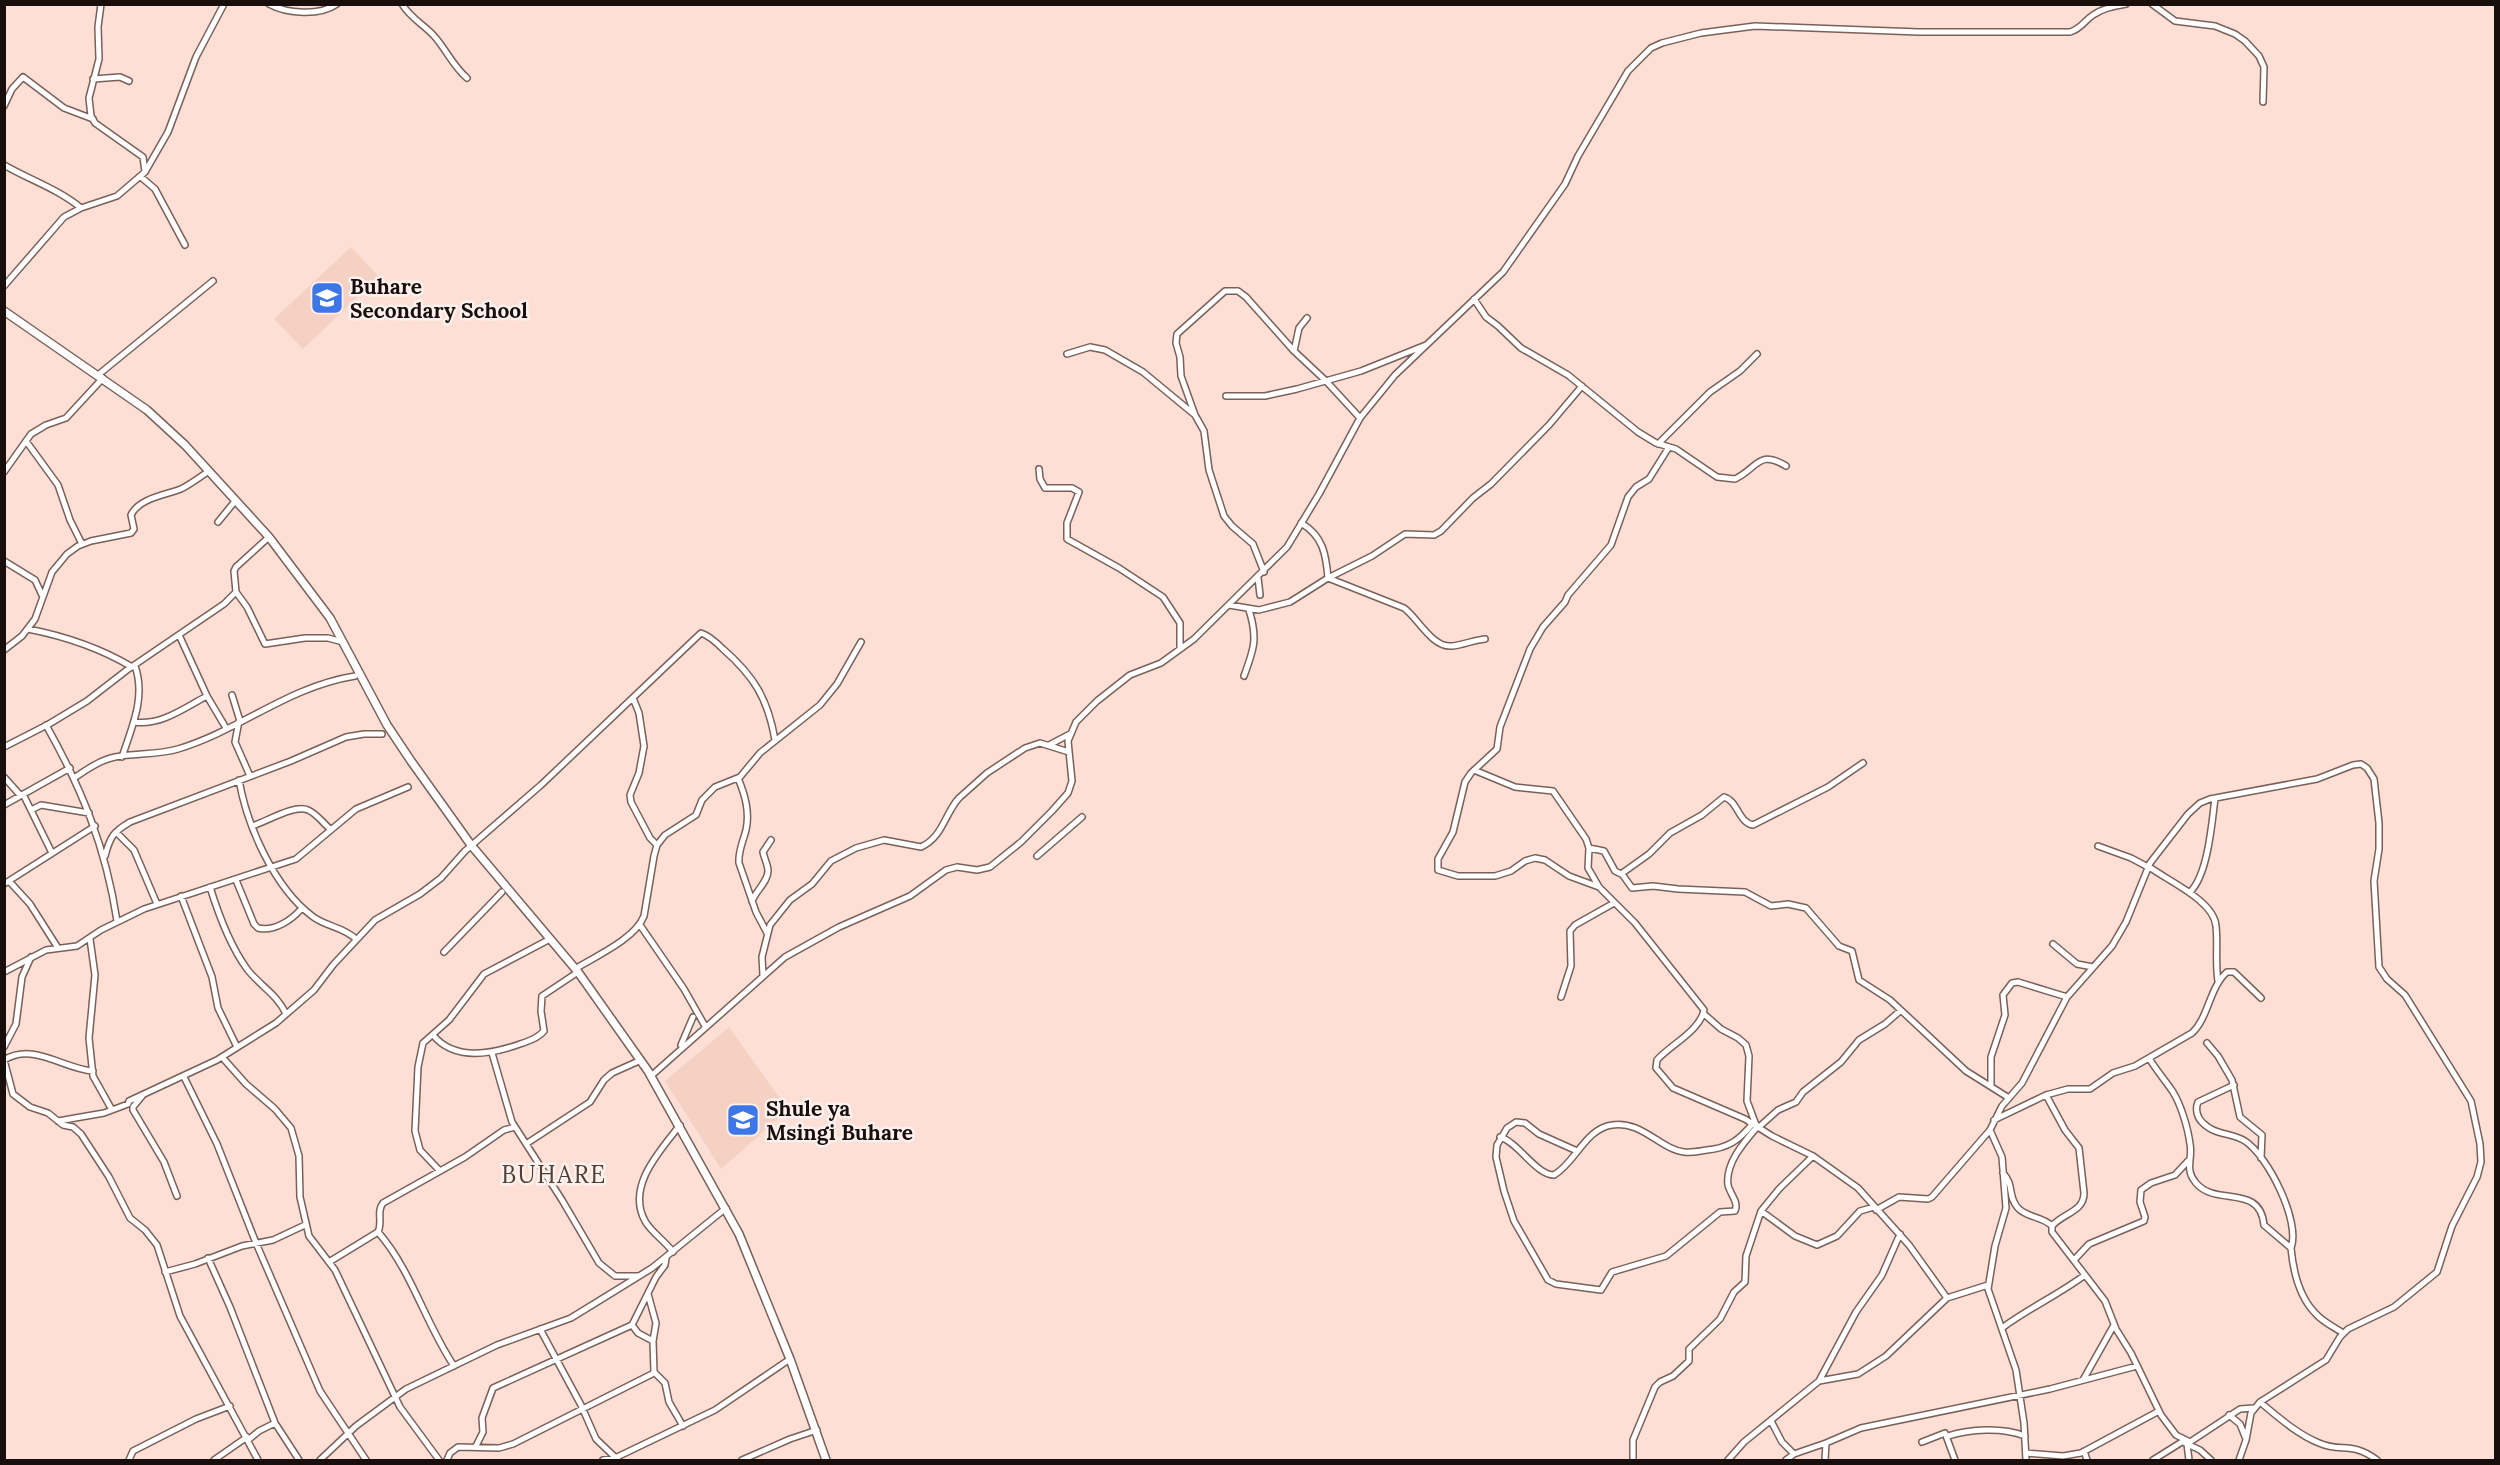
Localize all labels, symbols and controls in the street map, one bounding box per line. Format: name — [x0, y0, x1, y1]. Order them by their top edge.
place label: Buhare Secondary School — [350, 273, 528, 324]
school or university icon: Buhare Secondary School — [309, 280, 345, 316]
place label: Shule ya Msingi Buhare — [766, 1095, 913, 1146]
school or university icon: Shule ya Msingi Buhare — [725, 1102, 761, 1138]
district label: BUHARE — [501, 1159, 607, 1190]

